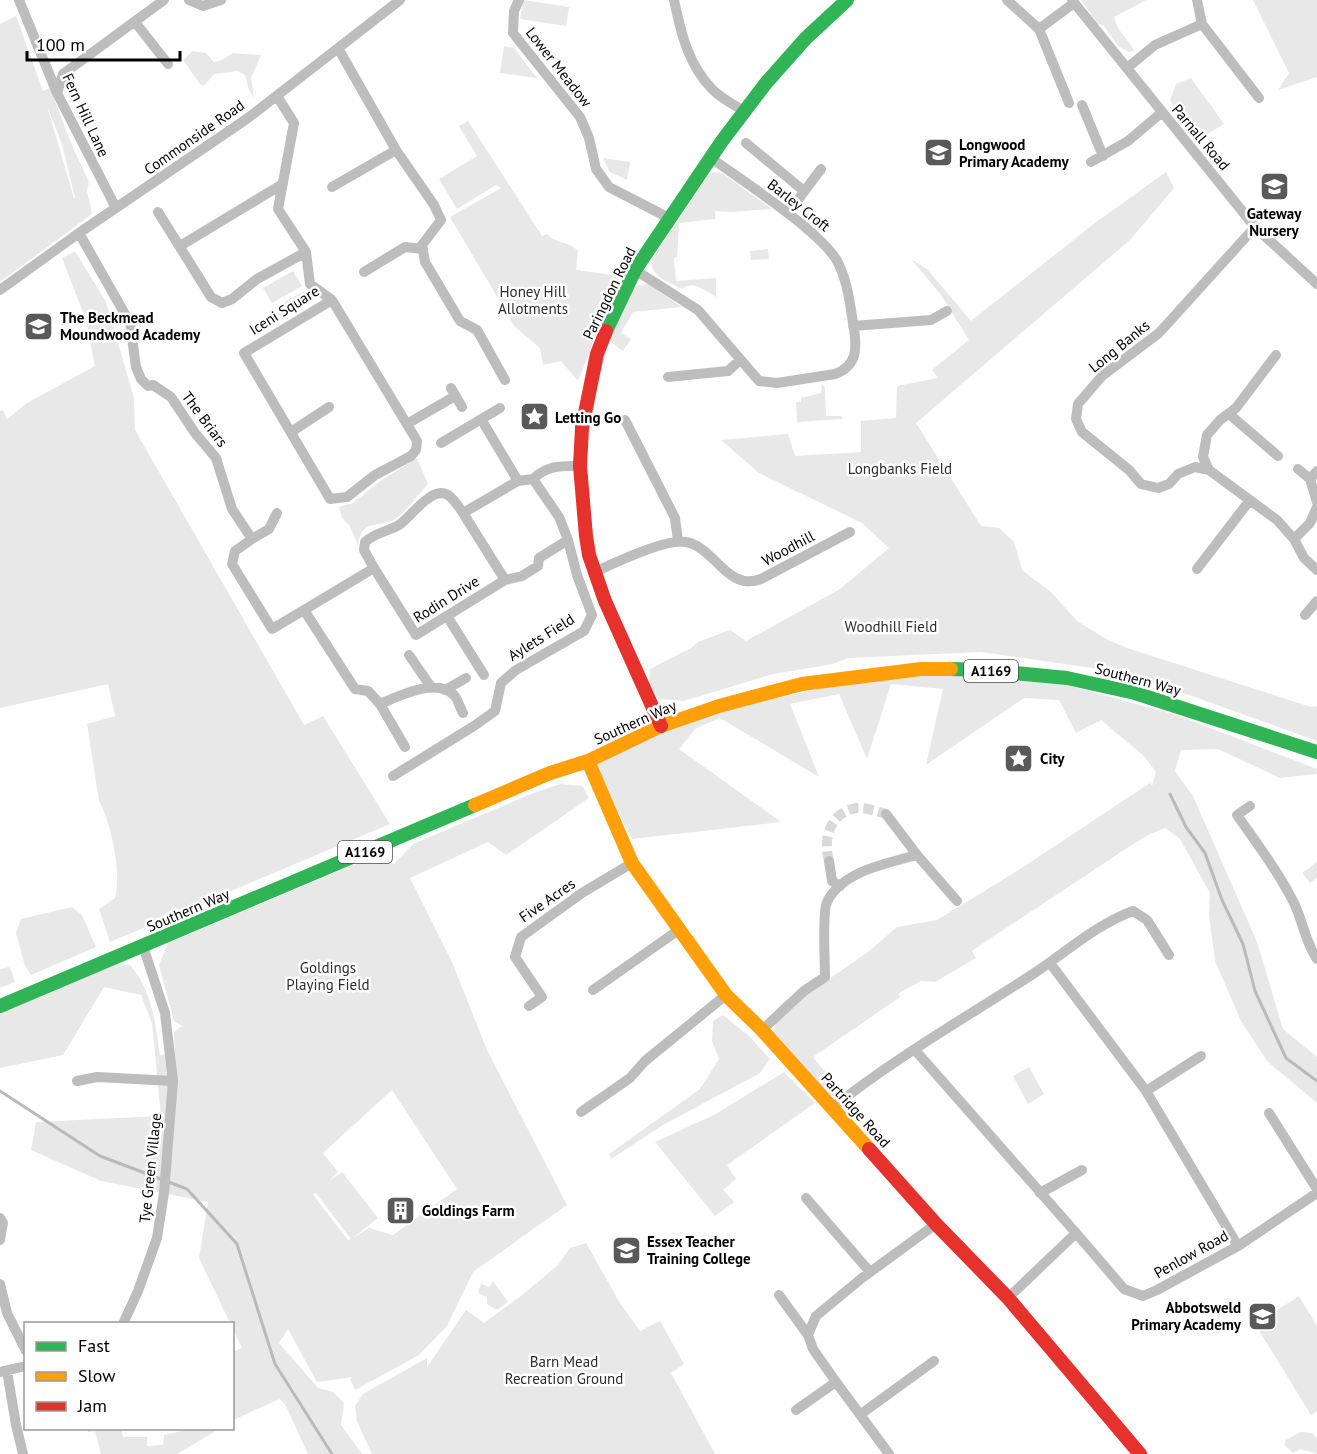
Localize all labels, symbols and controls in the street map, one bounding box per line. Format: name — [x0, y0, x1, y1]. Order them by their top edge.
street label: Lower Meadow — [522, 23, 596, 111]
scale bar — [27, 24, 180, 62]
text: 100 m — [36, 33, 85, 56]
street label: Fern Hill Lane — [58, 70, 114, 160]
street label: Commonside Road — [140, 95, 248, 179]
street label: Parnall Road — [1168, 100, 1234, 174]
place label: Longwood Primary Academy — [959, 135, 1070, 171]
school or university icon: Longwood Primary Academy — [922, 137, 954, 169]
school or university icon: Gateway Nursery — [1258, 170, 1290, 202]
street label: Barley Croft — [764, 175, 834, 235]
place label: Gateway Nursery — [1247, 204, 1302, 240]
street label: Paringdon Road — [578, 244, 640, 342]
street label: Iceni Square — [246, 281, 322, 339]
park label: Honey Hill Allotments — [498, 282, 568, 318]
place label: The Beckmead Moundwood Academy — [60, 308, 201, 344]
school or university icon: The Beckmead Moundwood Academy — [23, 310, 55, 342]
street label: Long Banks — [1085, 316, 1153, 376]
street label: The Briars — [178, 387, 232, 451]
place icon: Letting Go — [518, 401, 550, 433]
place label: Letting Go — [555, 408, 621, 427]
park label: Longbanks Field — [848, 459, 952, 478]
street label: Woodhill — [758, 526, 818, 570]
street label: Rodin Drive — [410, 571, 482, 627]
street label: Aylets Field — [504, 609, 578, 665]
park label: Woodhill Field — [845, 617, 937, 636]
street label: Southern Way — [1093, 658, 1183, 700]
road number: A1169 — [964, 660, 1018, 682]
street label: Southern Way — [591, 695, 679, 749]
place icon: City — [1003, 742, 1035, 774]
place label: City — [1040, 749, 1065, 768]
road number: A1169 — [338, 841, 392, 863]
street label: Five Acres — [515, 874, 579, 926]
street label: Southern Way — [144, 884, 232, 936]
park label: Goldings Playing Field — [286, 958, 370, 994]
street label: Partridge Road — [817, 1069, 895, 1151]
street label: Tye Green Village — [135, 1112, 165, 1224]
building icon: Goldings Farm — [385, 1194, 417, 1226]
place label: Goldings Farm — [422, 1201, 514, 1220]
street label: Penlow Road — [1150, 1226, 1232, 1282]
place label: Essex Teacher Training College — [647, 1232, 751, 1268]
school or university icon: Essex Teacher Training College — [610, 1234, 642, 1266]
place label: Abbotsweld Primary Academy — [1131, 1298, 1242, 1334]
school or university icon: Abbotsweld Primary Academy — [1246, 1300, 1278, 1332]
legend — [24, 1322, 234, 1430]
text: Fast — [78, 1334, 110, 1357]
park label: Barn Mead Recreation Ground — [505, 1352, 623, 1388]
text: Slow — [78, 1364, 116, 1387]
text: Jam — [77, 1394, 107, 1417]

